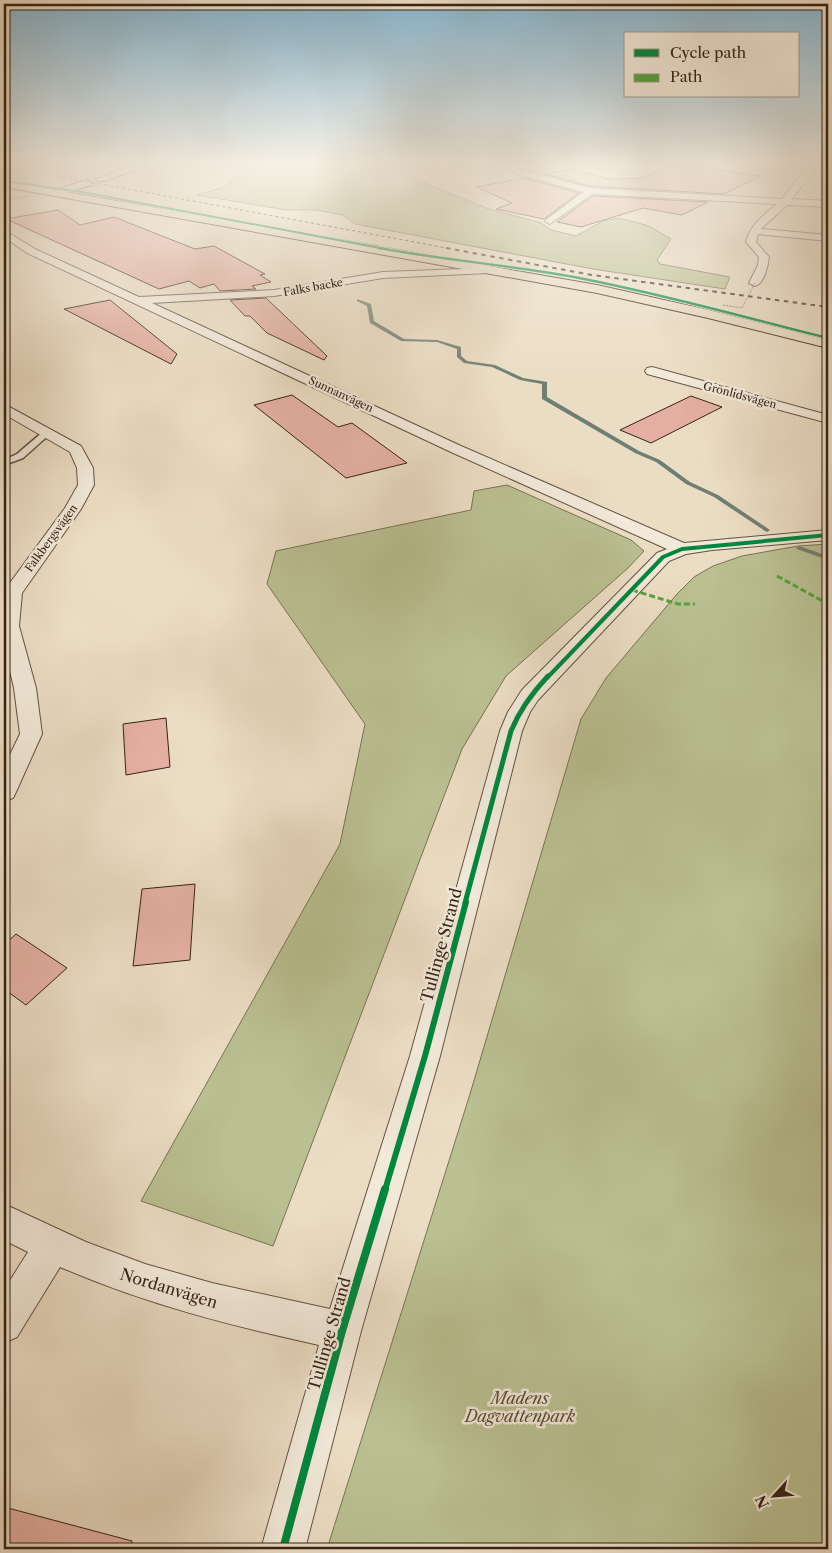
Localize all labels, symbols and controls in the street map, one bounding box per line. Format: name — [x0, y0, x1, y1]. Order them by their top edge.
legend — [624, 32, 800, 98]
text: Cycle path — [670, 43, 747, 62]
text: Path — [670, 67, 703, 86]
street label: Falks backe — [282, 275, 344, 299]
street label: Sunnanvägen — [306, 373, 376, 415]
street label: Grönlidsvägen — [702, 378, 778, 412]
street label: Falkbergsvägen — [22, 501, 80, 575]
street label: Tullinge Strand — [416, 885, 466, 1004]
street label: Nordanvägen — [118, 1264, 220, 1312]
street label: Tullinge Strand — [303, 1275, 355, 1393]
park label: Madens Dagvattenpark — [463, 1388, 576, 1426]
north arrow — [750, 1470, 800, 1520]
text: N — [752, 1492, 773, 1511]

